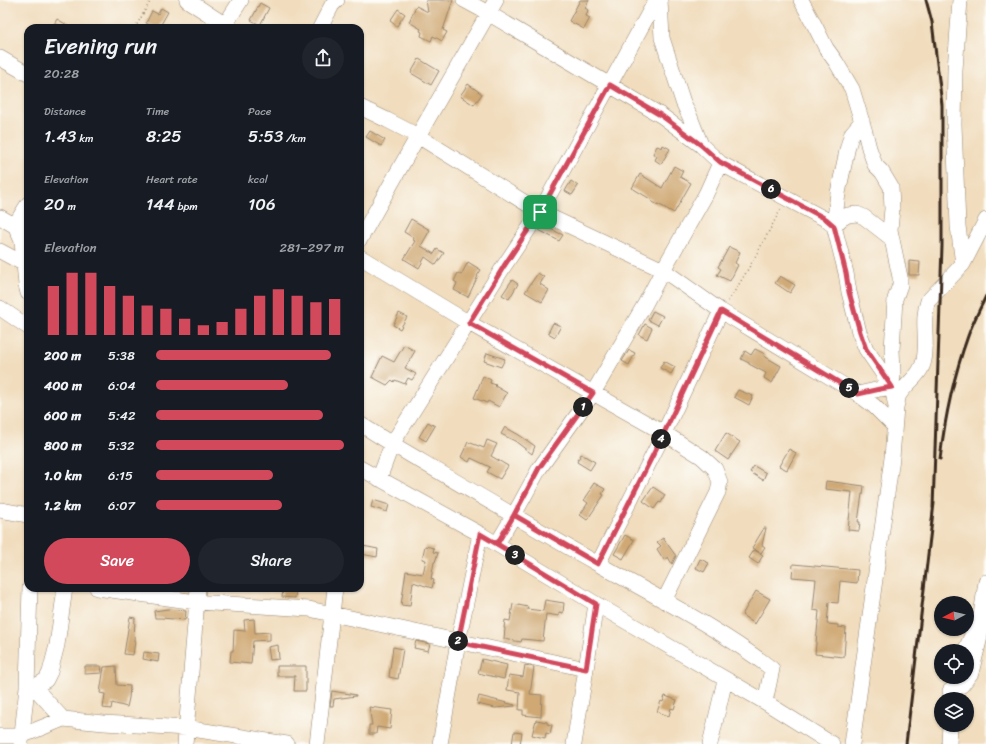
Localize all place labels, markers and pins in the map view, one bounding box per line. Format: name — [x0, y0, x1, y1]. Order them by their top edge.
pin: 6 — [761, 179, 781, 199]
pin — [523, 195, 557, 229]
pin: 5 — [839, 378, 859, 398]
pin: 1 — [573, 397, 593, 417]
pin: 4 — [651, 429, 671, 449]
pin: 3 — [505, 545, 525, 565]
pin: 2 — [448, 631, 468, 651]

